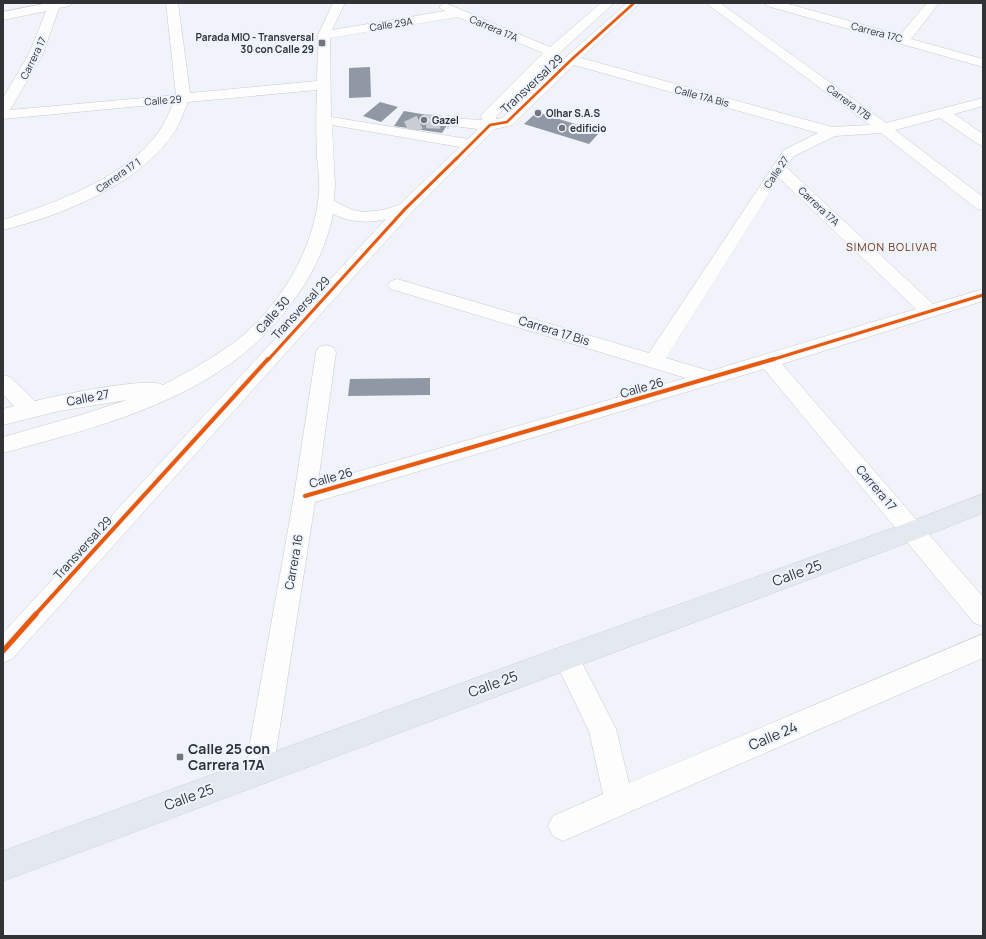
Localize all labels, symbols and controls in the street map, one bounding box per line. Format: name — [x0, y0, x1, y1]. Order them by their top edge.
street label: Carrera 17A — [468, 11, 521, 45]
street label: Calle 29A — [368, 14, 414, 34]
street label: Carrera 17C — [850, 18, 904, 46]
place label: Parada MIO - Transversal 30 con Calle 29 — [196, 30, 314, 56]
street label: Carrera 17 — [17, 34, 49, 82]
marker: Parada MIO - Transversal 30 con Calle 29 — [317, 38, 327, 48]
street label: Transversal 29 — [497, 50, 567, 117]
street label: Carrera 17B — [824, 81, 874, 123]
street label: Calle 17A Bis — [673, 82, 731, 110]
street label: Calle 29 — [144, 91, 182, 109]
place label: Olhar S.A.S — [546, 106, 600, 120]
marker: Olhar S.A.S — [533, 108, 543, 118]
place label: Gazel — [432, 113, 459, 127]
marker: Gazel — [419, 115, 429, 125]
place label: edificio — [570, 121, 606, 135]
marker: edificio — [557, 123, 567, 133]
street label: Calle 27 — [760, 153, 792, 191]
street label: Carrera 17 1 — [93, 155, 143, 195]
street label: Carrera 17A — [795, 183, 843, 229]
district label: SIMON BOLIVAR — [846, 239, 938, 254]
street label: Transversal 29 — [268, 272, 334, 343]
street label: Calle 30 — [252, 292, 294, 337]
street label: Carrera 17 Bis — [517, 312, 592, 349]
street label: Calle 26 — [618, 373, 666, 402]
street label: Calle 27 — [65, 385, 111, 410]
street label: Carrera 17 — [852, 461, 900, 514]
street label: Calle 26 — [307, 463, 355, 492]
street label: Transversal 29 — [50, 512, 116, 583]
street label: Carrera 16 — [280, 533, 307, 591]
street label: Calle 25 — [769, 555, 824, 590]
street label: Calle 25 — [465, 666, 520, 701]
street label: Calle 24 — [745, 717, 800, 754]
place label: Calle 25 con Carrera 17A — [188, 739, 270, 774]
marker: Calle 25 con Carrera 17A — [175, 752, 185, 762]
street label: Calle 25 — [161, 779, 216, 814]

